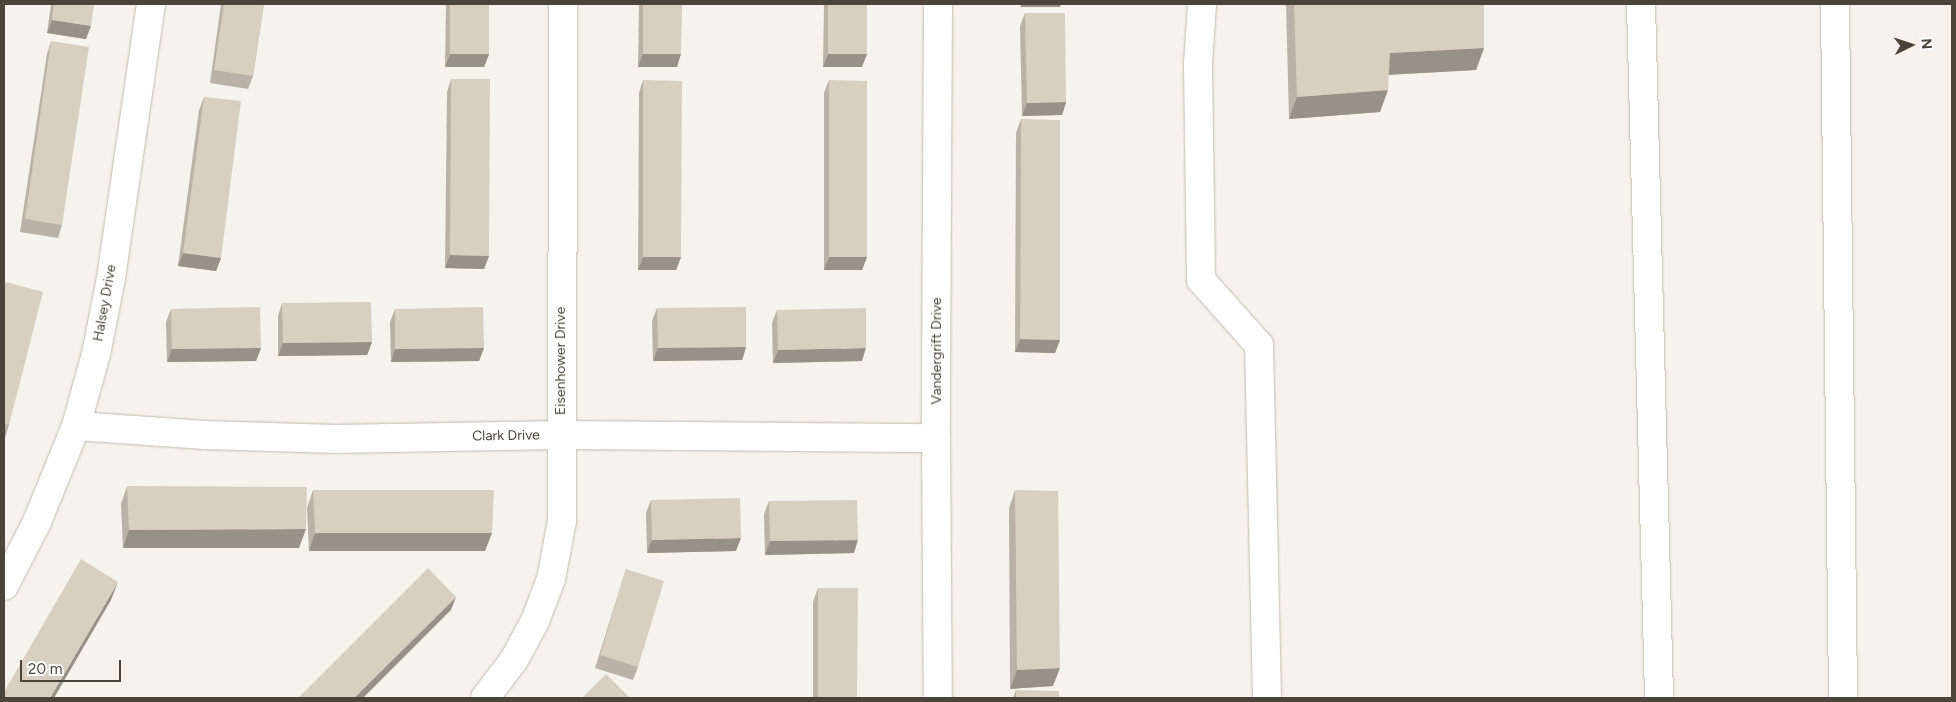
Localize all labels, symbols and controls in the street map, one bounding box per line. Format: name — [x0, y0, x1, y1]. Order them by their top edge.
north arrow — [1886, 20, 1936, 70]
text: N — [1918, 38, 1935, 50]
street label: Halsey Drive — [90, 263, 120, 343]
street label: Vandergrift Drive — [929, 297, 945, 405]
street label: Eisenhower Drive — [553, 307, 569, 415]
street label: Clark Drive — [472, 427, 540, 445]
scale bar — [22, 650, 124, 682]
text: 20 m — [28, 660, 62, 678]

